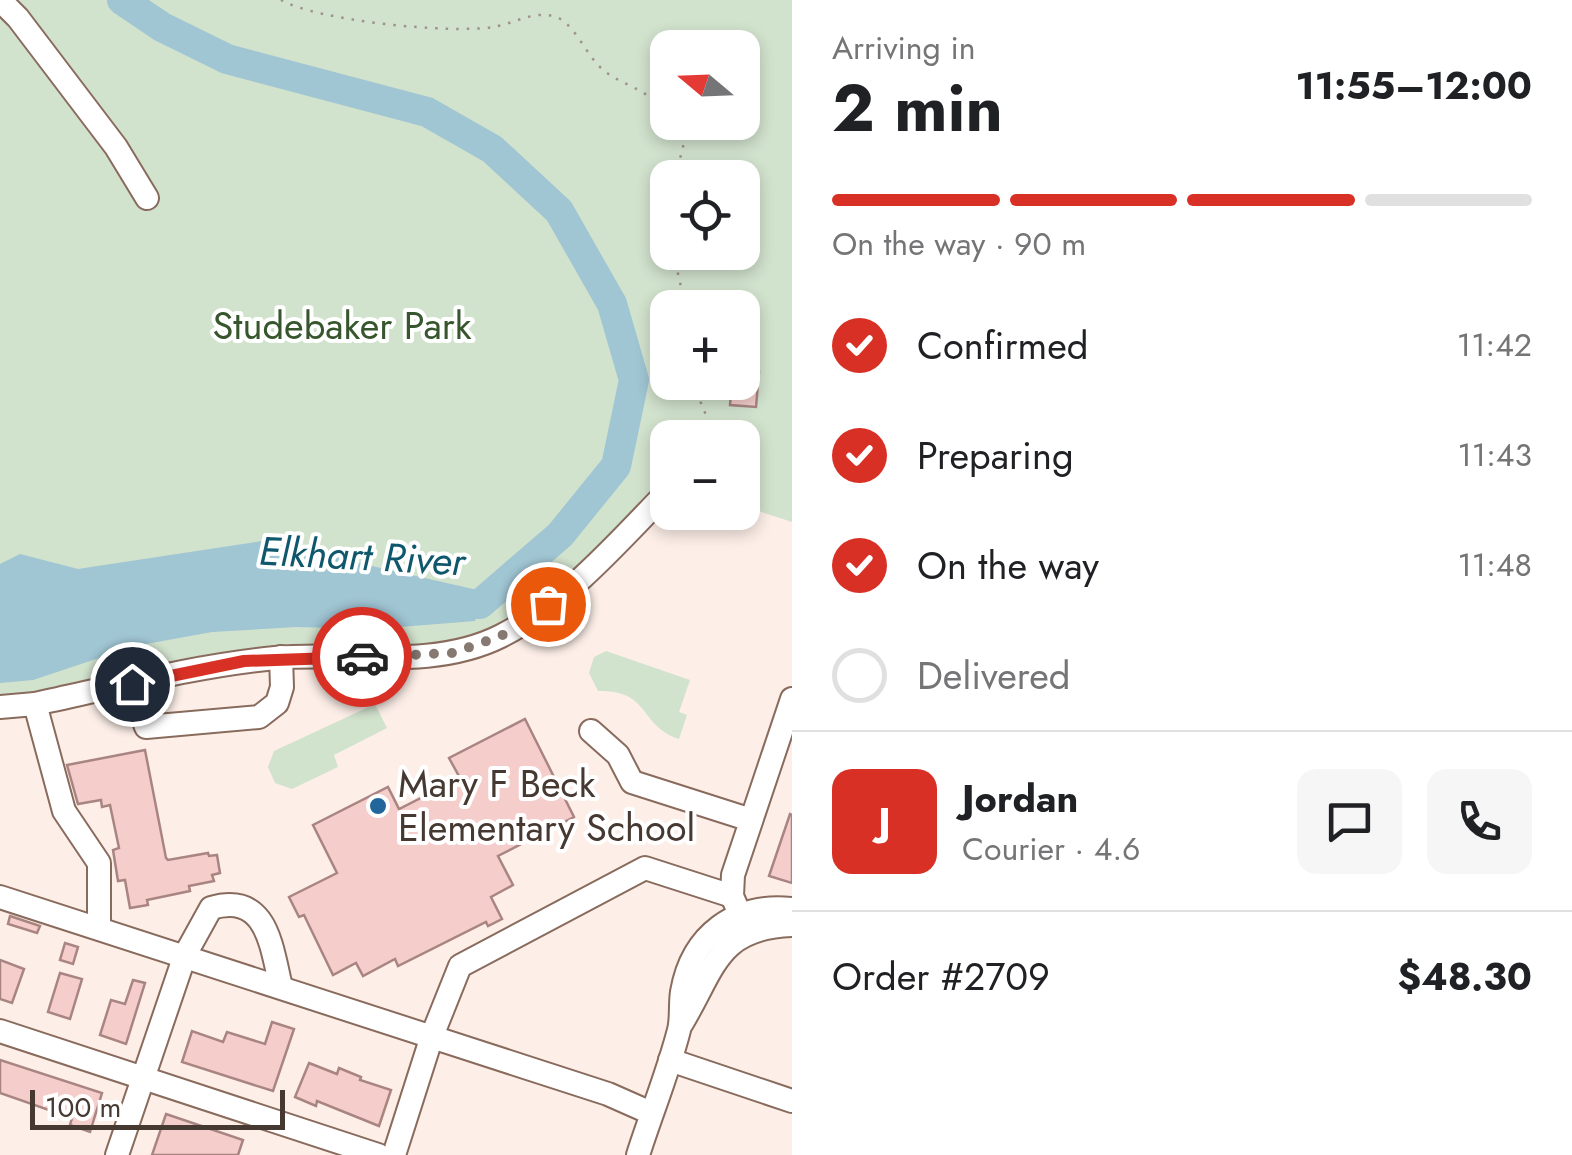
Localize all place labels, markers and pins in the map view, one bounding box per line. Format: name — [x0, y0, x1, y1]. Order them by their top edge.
pin — [506, 562, 591, 647]
pin — [90, 642, 175, 727]
place label: Mary F Beck Elementary School — [398, 756, 695, 855]
marker: Mary F Beck Elementary School — [367, 795, 389, 817]

